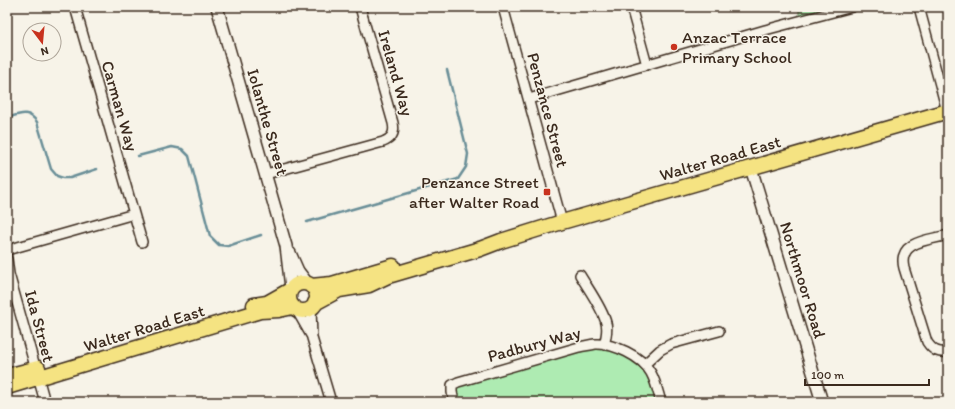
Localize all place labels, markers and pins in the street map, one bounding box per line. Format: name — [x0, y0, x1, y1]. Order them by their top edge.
place label: Anzac Terrace Primary School — [682, 27, 792, 67]
marker: Anzac Terrace Primary School — [669, 42, 679, 52]
place label: Penzance Street after Walter Road — [409, 172, 539, 212]
marker: Penzance Street after Walter Road — [542, 187, 552, 197]

